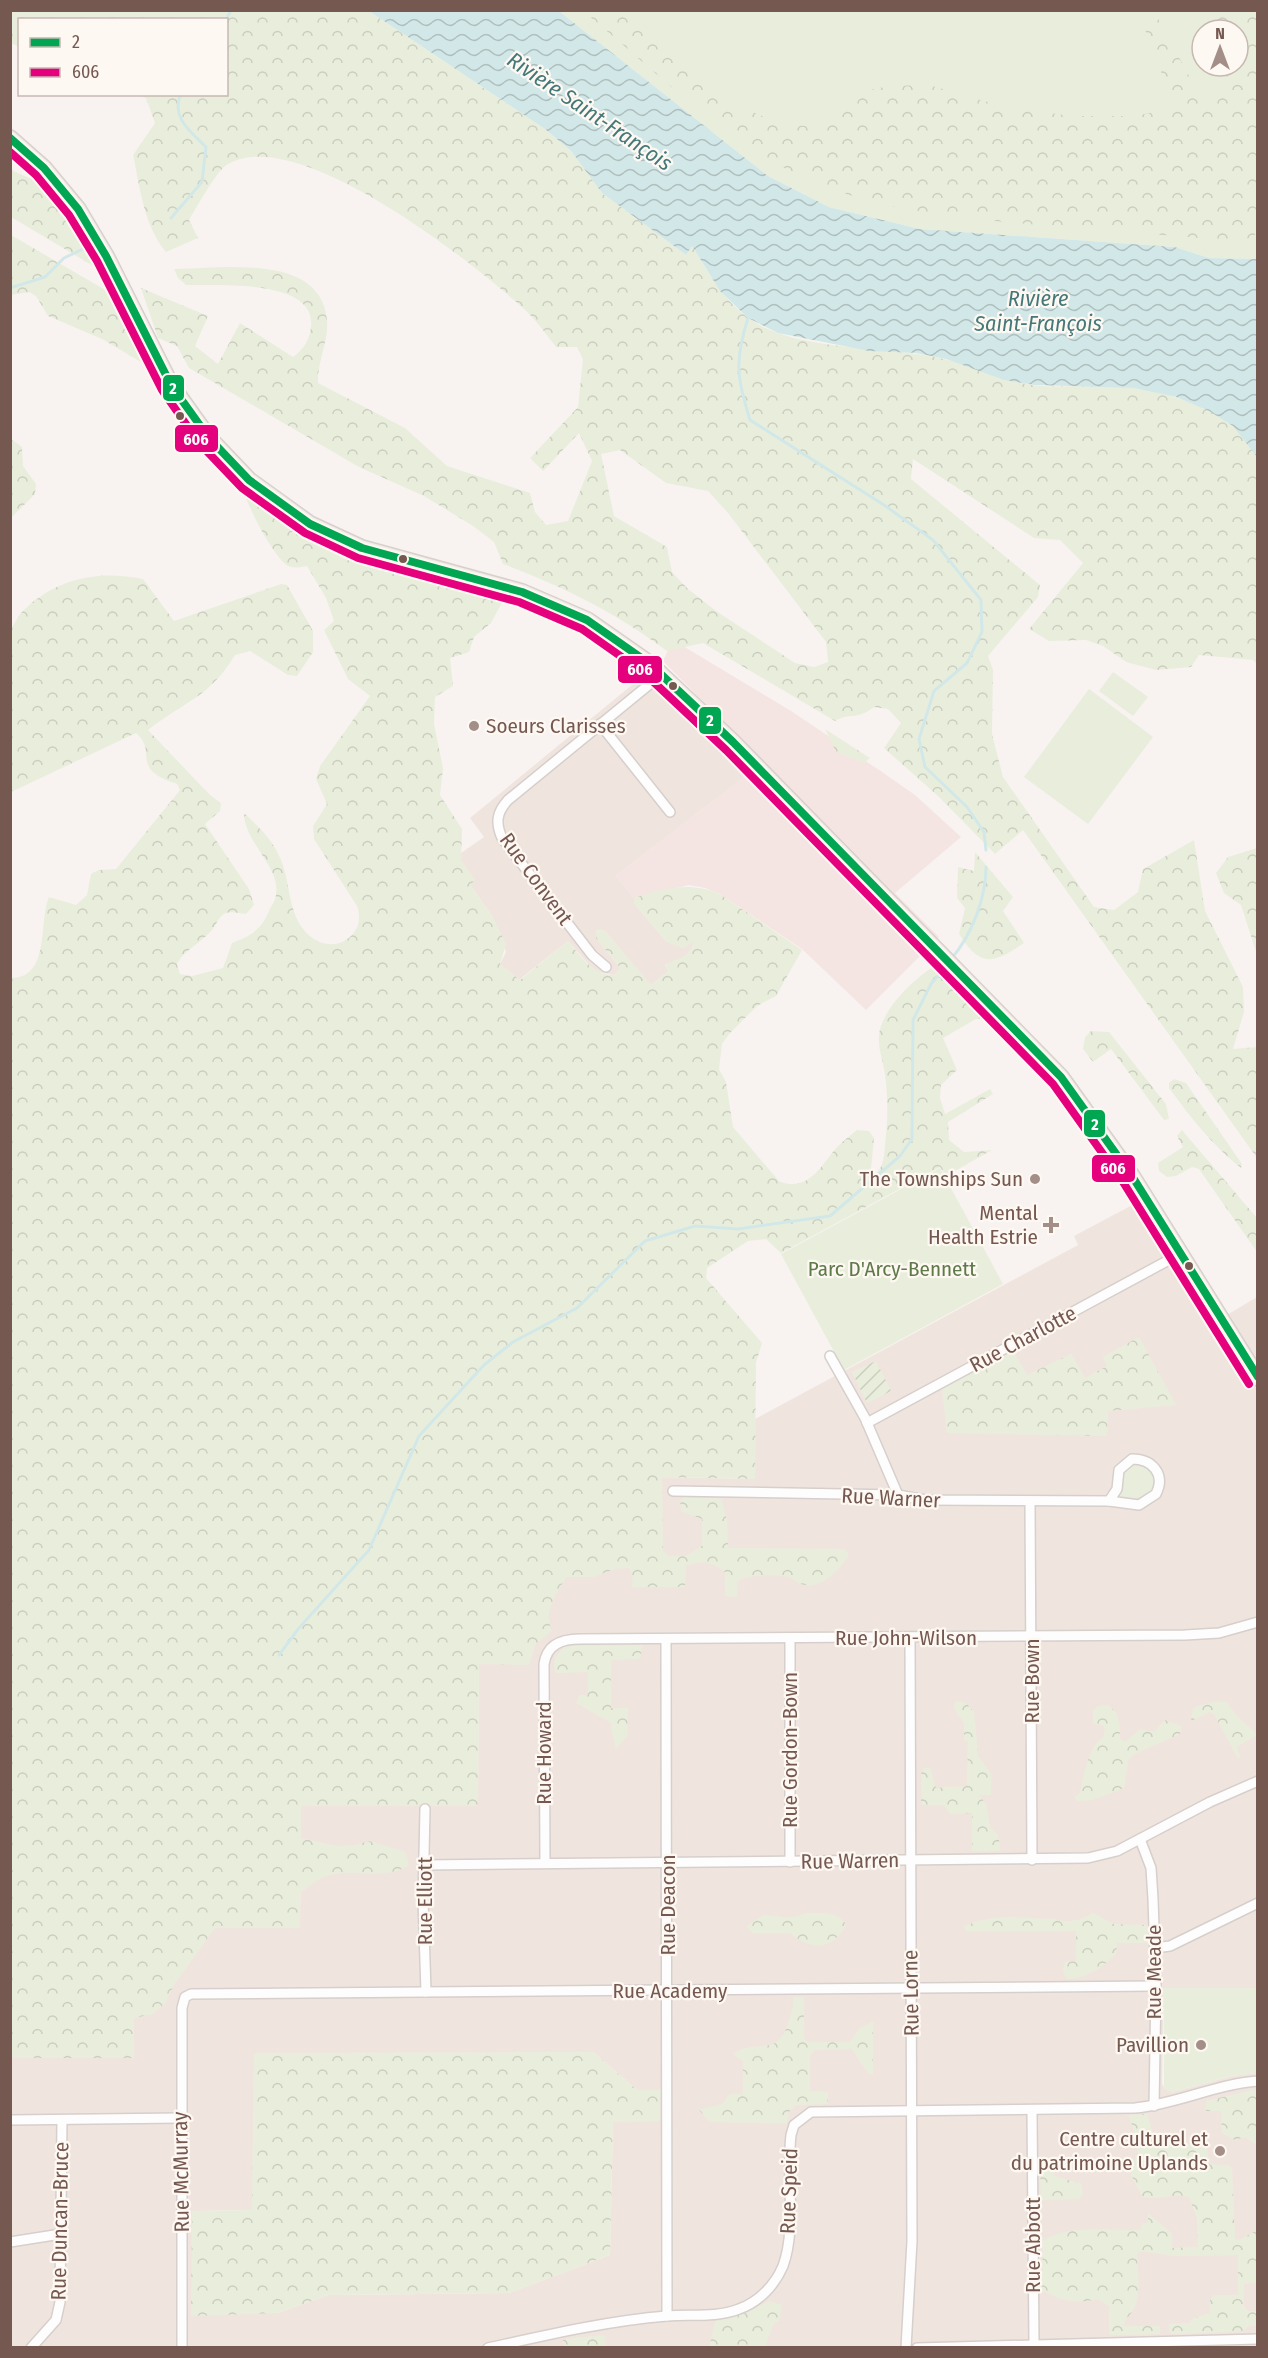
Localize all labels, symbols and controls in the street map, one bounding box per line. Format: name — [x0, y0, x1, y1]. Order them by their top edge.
legend — [18, 18, 228, 96]
north arrow — [1190, 18, 1250, 78]
text: N — [1215, 24, 1225, 43]
text: 2 — [72, 31, 80, 53]
water label: Rivière Saint-François — [502, 46, 677, 177]
text: 606 — [72, 61, 99, 83]
water label: Rivière Saint-François — [973, 285, 1102, 337]
line badge: 2 — [162, 374, 185, 402]
text: 2 — [168, 379, 177, 398]
unlabelled marker — [174, 410, 186, 422]
line badge: 606 — [174, 424, 219, 453]
text: 606 — [183, 430, 209, 449]
unlabelled marker — [397, 553, 409, 565]
line badge: 606 — [617, 655, 663, 684]
text: 606 — [627, 660, 653, 679]
unlabelled marker — [667, 680, 679, 692]
line badge: 2 — [698, 706, 722, 735]
text: 2 — [705, 711, 714, 730]
place label: Soeurs Clarisses — [486, 713, 626, 739]
marker: Soeurs Clarisses — [467, 719, 481, 733]
street label: Rue Convent — [494, 828, 578, 930]
line badge: 2 — [1083, 1109, 1106, 1138]
text: 2 — [1090, 1115, 1099, 1134]
line badge: 606 — [1091, 1154, 1136, 1183]
text: 606 — [1100, 1159, 1126, 1178]
place label: The Townships Sun — [860, 1166, 1023, 1192]
marker: The Townships Sun — [1028, 1172, 1042, 1186]
place label: Mental Health Estrie — [928, 1200, 1038, 1250]
marker: Mental Health Estrie — [1042, 1216, 1060, 1234]
park label: Parc D'Arcy-Bennett — [808, 1256, 976, 1282]
unlabelled marker — [1183, 1260, 1195, 1272]
street label: Rue Charlotte — [965, 1300, 1081, 1378]
street label: Rue Warner — [841, 1482, 942, 1514]
street label: Rue John-Wilson — [835, 1625, 977, 1651]
street label: Rue Bown — [1019, 1638, 1045, 1724]
street label: Rue Gordon-Bown — [777, 1672, 803, 1828]
street label: Rue Howard — [531, 1701, 557, 1805]
street label: Rue Warren — [800, 1847, 900, 1875]
street label: Rue Deacon — [655, 1854, 681, 1956]
street label: Rue Elliott — [412, 1857, 438, 1945]
street label: Rue Meade — [1141, 1925, 1167, 2019]
street label: Rue Lorne — [897, 1950, 925, 2036]
street label: Rue Academy — [613, 1978, 728, 2004]
place label: Pavillion — [1116, 2032, 1189, 2058]
marker: Pavillion — [1194, 2038, 1208, 2052]
street label: Rue McMurray — [167, 2111, 195, 2233]
place label: Centre culturel et du patrimoine Uplands — [1011, 2126, 1208, 2176]
street label: Rue Duncan-Bruce — [46, 2141, 74, 2301]
marker: Centre culturel et du patrimoine Uplands — [1213, 2144, 1227, 2158]
street label: Rue Speid — [775, 2147, 803, 2235]
street label: Rue Abbott — [1020, 2197, 1046, 2293]

